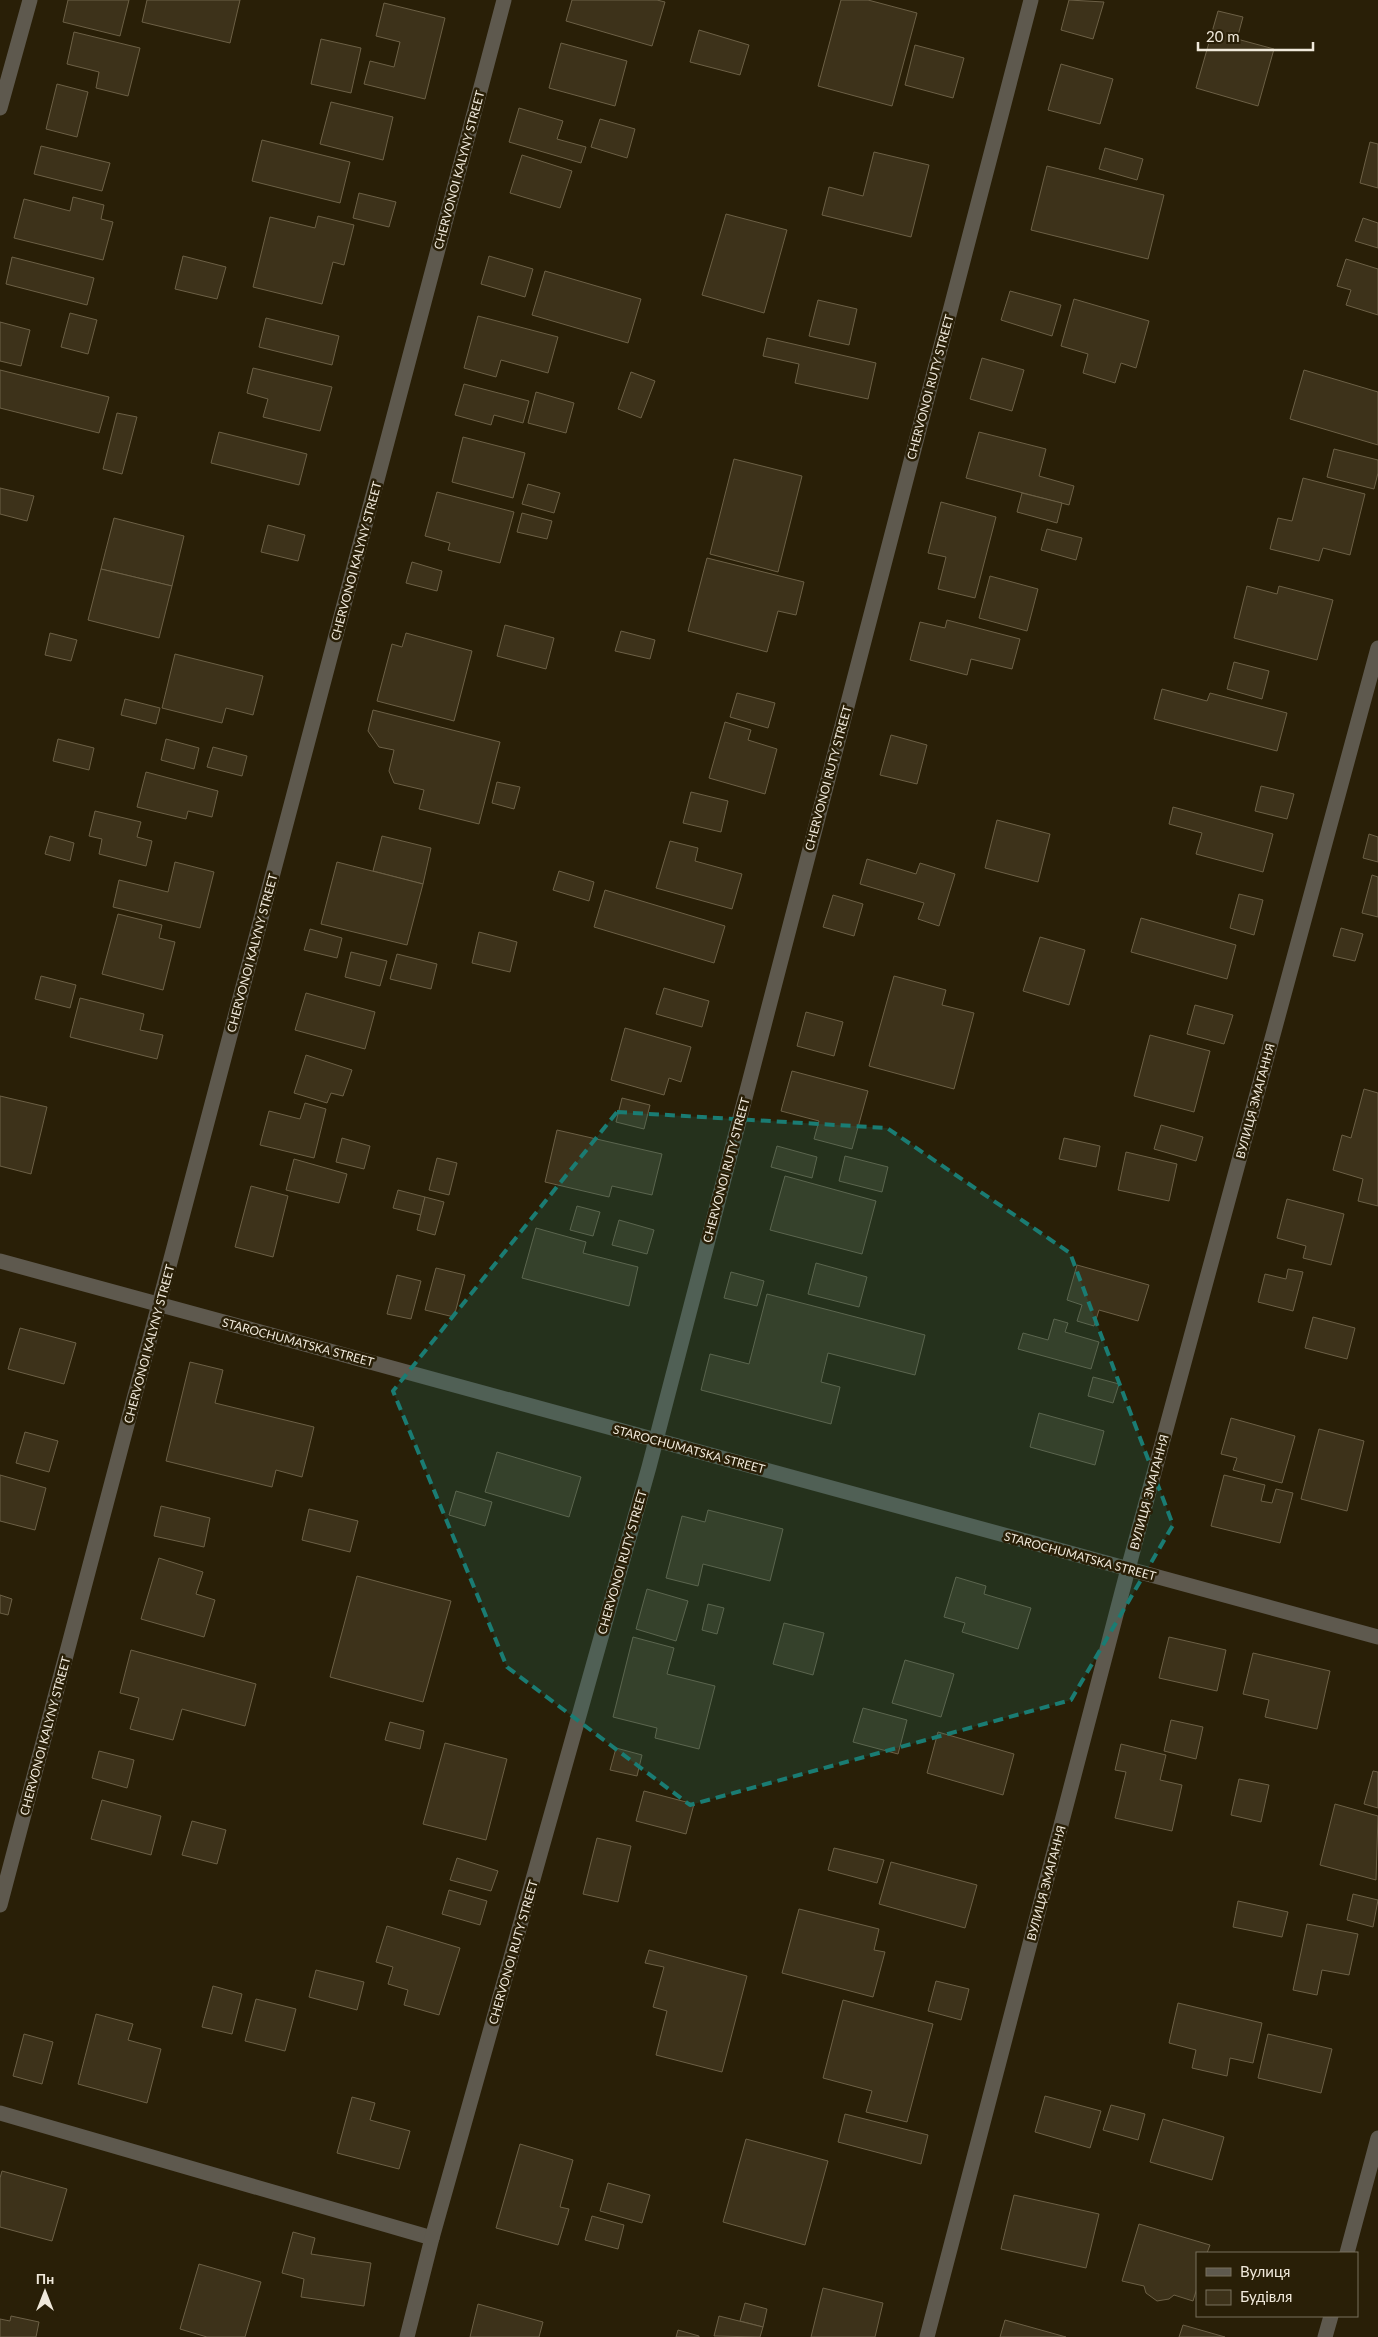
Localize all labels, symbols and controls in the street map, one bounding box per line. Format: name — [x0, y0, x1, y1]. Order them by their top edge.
scale bar — [1198, 20, 1313, 52]
text: 20 m — [1206, 27, 1240, 45]
street label: CHERVONOI KALYNY STREET — [431, 89, 487, 251]
street label: CHERVONOI RUTY STREET — [903, 313, 957, 461]
street label: CHERVONOI KALYNY STREET — [328, 480, 384, 642]
street label: CHERVONOI RUTY STREET — [801, 704, 855, 852]
street label: CHERVONOI KALYNY STREET — [224, 872, 280, 1034]
street label: ВУЛИЦЯ ЗМАГАННЯ — [1232, 1042, 1278, 1160]
street label: CHERVONOI RUTY STREET — [699, 1096, 753, 1244]
street label: CHERVONOI KALYNY STREET — [121, 1263, 177, 1425]
street label: STAROCHUMATSKA STREET — [220, 1314, 376, 1370]
street label: STAROCHUMATSKA STREET — [611, 1421, 767, 1477]
street label: ВУЛИЦЯ ЗМАГАННЯ — [1126, 1433, 1172, 1551]
street label: CHERVONOI RUTY STREET — [594, 1488, 650, 1636]
street label: STAROCHUMATSKA STREET — [1002, 1528, 1158, 1584]
street label: CHERVONOI KALYNY STREET — [17, 1655, 73, 1817]
street label: ВУЛИЦЯ ЗМАГАННЯ — [1023, 1824, 1069, 1942]
street label: CHERVONOI RUTY STREET — [485, 1878, 541, 2026]
legend — [1196, 2252, 1358, 2317]
text: Вулиця — [1240, 2262, 1290, 2280]
north arrow — [20, 2267, 70, 2317]
text: Пн — [36, 2270, 54, 2287]
text: Будівля — [1240, 2287, 1292, 2305]

